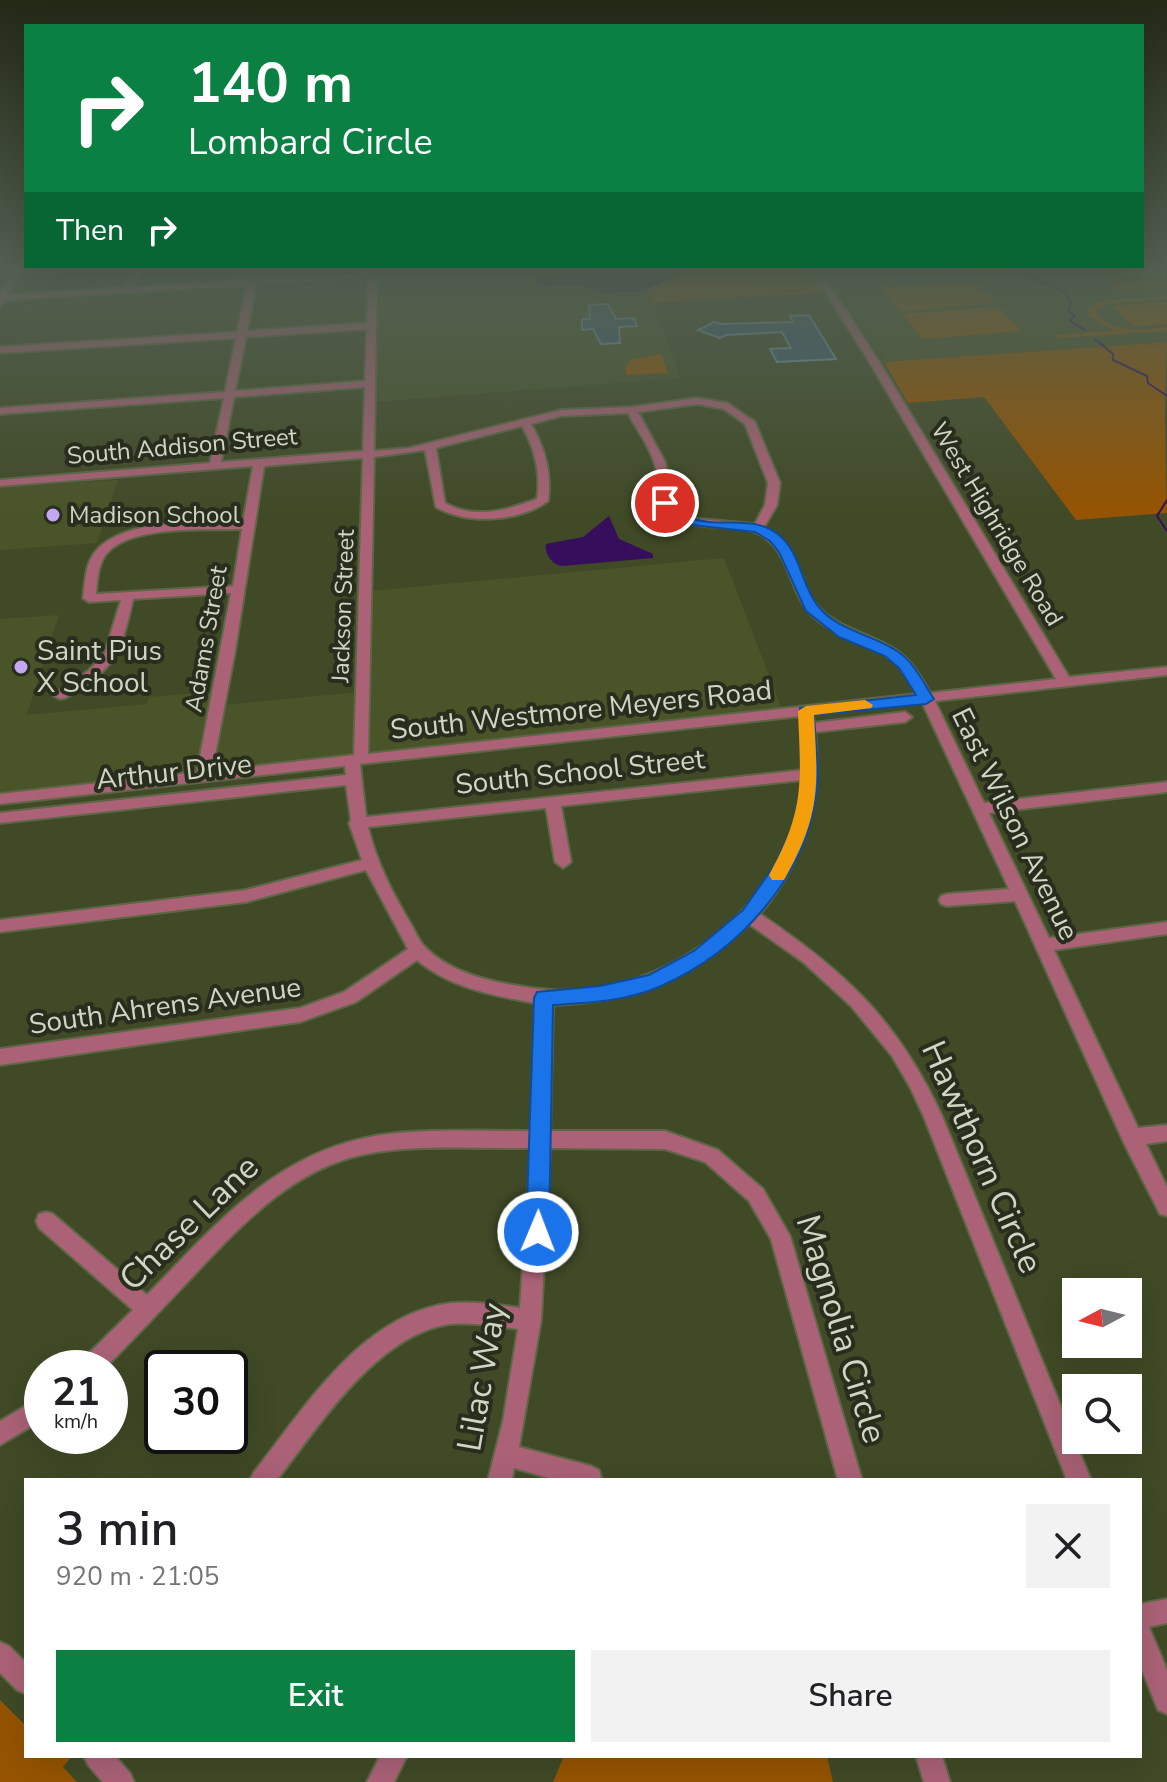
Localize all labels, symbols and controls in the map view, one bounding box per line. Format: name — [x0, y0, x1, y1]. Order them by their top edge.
text: 140 m — [188, 45, 353, 122]
icon: right — [56, 56, 160, 160]
text: Lombard Circle — [188, 118, 433, 167]
icon: right — [140, 208, 184, 252]
text: Then — [56, 210, 124, 251]
street label: West Highridge Road — [923, 416, 1071, 632]
street label: South Addison Street — [66, 420, 299, 472]
pin — [631, 469, 699, 537]
icon: arrive — [643, 481, 687, 525]
place label: Madison School — [69, 499, 240, 531]
marker: Madison School — [44, 506, 62, 524]
street label: Jackson Street — [324, 528, 362, 684]
street label: Adams Street — [177, 563, 235, 715]
place label: Saint Pius X School — [37, 632, 162, 702]
marker: Saint Pius X School — [12, 658, 30, 676]
street label: South Westmore Meyers Road — [388, 671, 774, 749]
street label: East Wilson Avenue — [942, 701, 1088, 947]
street label: South School Street — [453, 740, 707, 804]
street label: Arthur Drive — [94, 745, 254, 799]
street label: South Ahrens Avenue — [27, 968, 303, 1044]
street label: Hawthorn Circle — [910, 1034, 1054, 1280]
street label: Chase Lane — [109, 1145, 269, 1301]
position arrow — [496, 1190, 580, 1274]
street label: Magnolia Circle — [784, 1209, 898, 1449]
north arrow — [1062, 1278, 1142, 1358]
map controls — [1062, 1278, 1142, 1454]
street label: Lilac Way — [446, 1299, 518, 1455]
speed limit sign: 30 — [144, 1350, 248, 1454]
text: 21 — [52, 1365, 100, 1419]
button: search — [1062, 1374, 1142, 1454]
text: km/h — [54, 1408, 98, 1435]
text: 3 min — [56, 1496, 178, 1562]
button: close — [1026, 1504, 1110, 1588]
text: 920 m · 21:05 — [56, 1559, 219, 1594]
button: Exit — [56, 1650, 575, 1742]
button: Share — [591, 1650, 1110, 1742]

